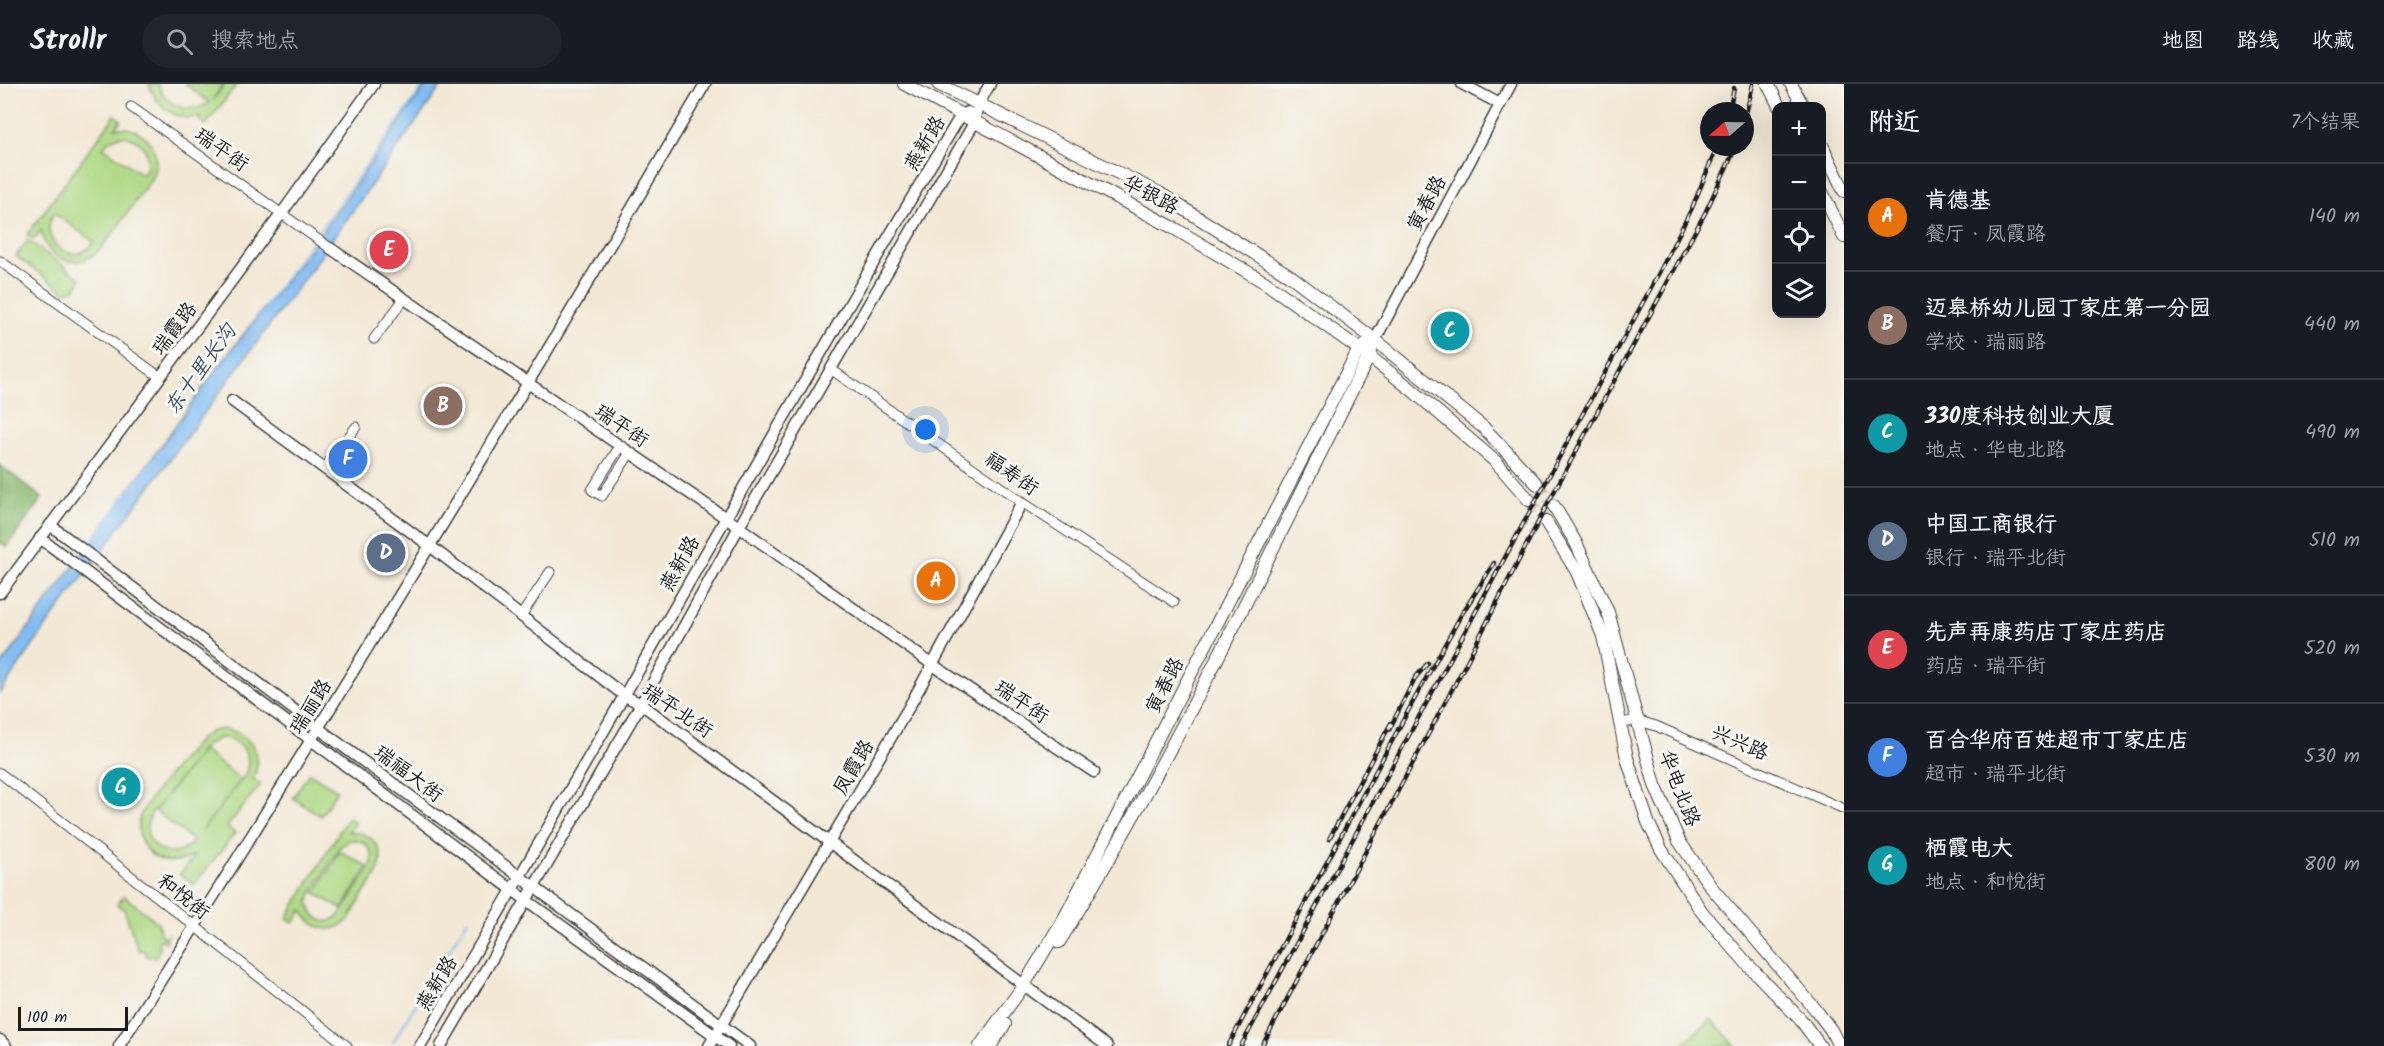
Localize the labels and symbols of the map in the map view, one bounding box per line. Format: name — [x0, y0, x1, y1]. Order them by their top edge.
north arrow — [1700, 102, 1754, 156]
street label: 燕新路 — [897, 109, 955, 178]
street label: 瑞平街 — [187, 120, 255, 181]
street label: 华银路 — [1116, 168, 1185, 224]
street label: 寅春路 — [1400, 169, 1456, 238]
pin: E — [370, 228, 408, 272]
street label: 瑞霞路 — [145, 295, 207, 363]
pin: C — [1430, 308, 1470, 354]
water label: 东十里长沟 — [157, 316, 247, 422]
pin: B — [424, 384, 462, 428]
street label: 瑞平街 — [587, 397, 655, 457]
your location — [911, 415, 940, 444]
pin: F — [328, 436, 368, 482]
street label: 福寿街 — [977, 444, 1045, 505]
street label: 燕新路 — [652, 529, 710, 598]
pin: D — [366, 530, 406, 576]
pin: A — [916, 558, 956, 604]
street label: 寅春路 — [1138, 651, 1194, 720]
street label: 瑞丽路 — [282, 672, 342, 741]
street label: 瑞平街 — [987, 673, 1055, 733]
street label: 瑞平北街 — [635, 676, 719, 747]
street label: 兴兴路 — [1705, 717, 1774, 771]
street label: 凤霞路 — [826, 733, 884, 802]
street label: 瑞福大街 — [366, 738, 449, 811]
street label: 华电北路 — [1649, 746, 1708, 833]
pin: G — [102, 764, 140, 810]
street label: 和悦街 — [149, 866, 216, 929]
street label: 燕新路 — [409, 949, 467, 1018]
scale bar — [18, 1004, 128, 1032]

